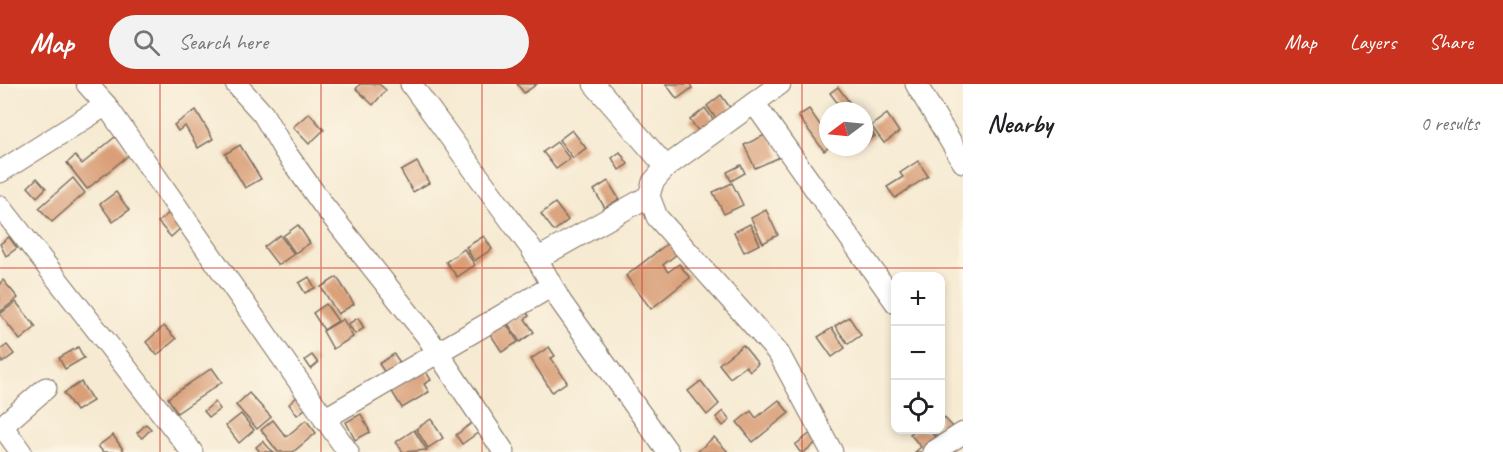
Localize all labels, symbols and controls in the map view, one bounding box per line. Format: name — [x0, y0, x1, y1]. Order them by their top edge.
search box — [109, 15, 529, 69]
text: Map — [30, 25, 73, 60]
icon: search — [130, 26, 163, 59]
text: Search here — [178, 28, 268, 56]
text: Map — [1284, 29, 1317, 55]
text: Layers — [1350, 29, 1396, 55]
text: Share — [1429, 29, 1473, 55]
north arrow — [819, 102, 873, 156]
text: Nearby — [987, 107, 1052, 140]
text: 0 results — [1420, 111, 1479, 136]
map controls — [891, 272, 945, 434]
button: + — [891, 272, 945, 326]
button: − — [891, 326, 945, 380]
button: locate — [891, 380, 945, 434]

